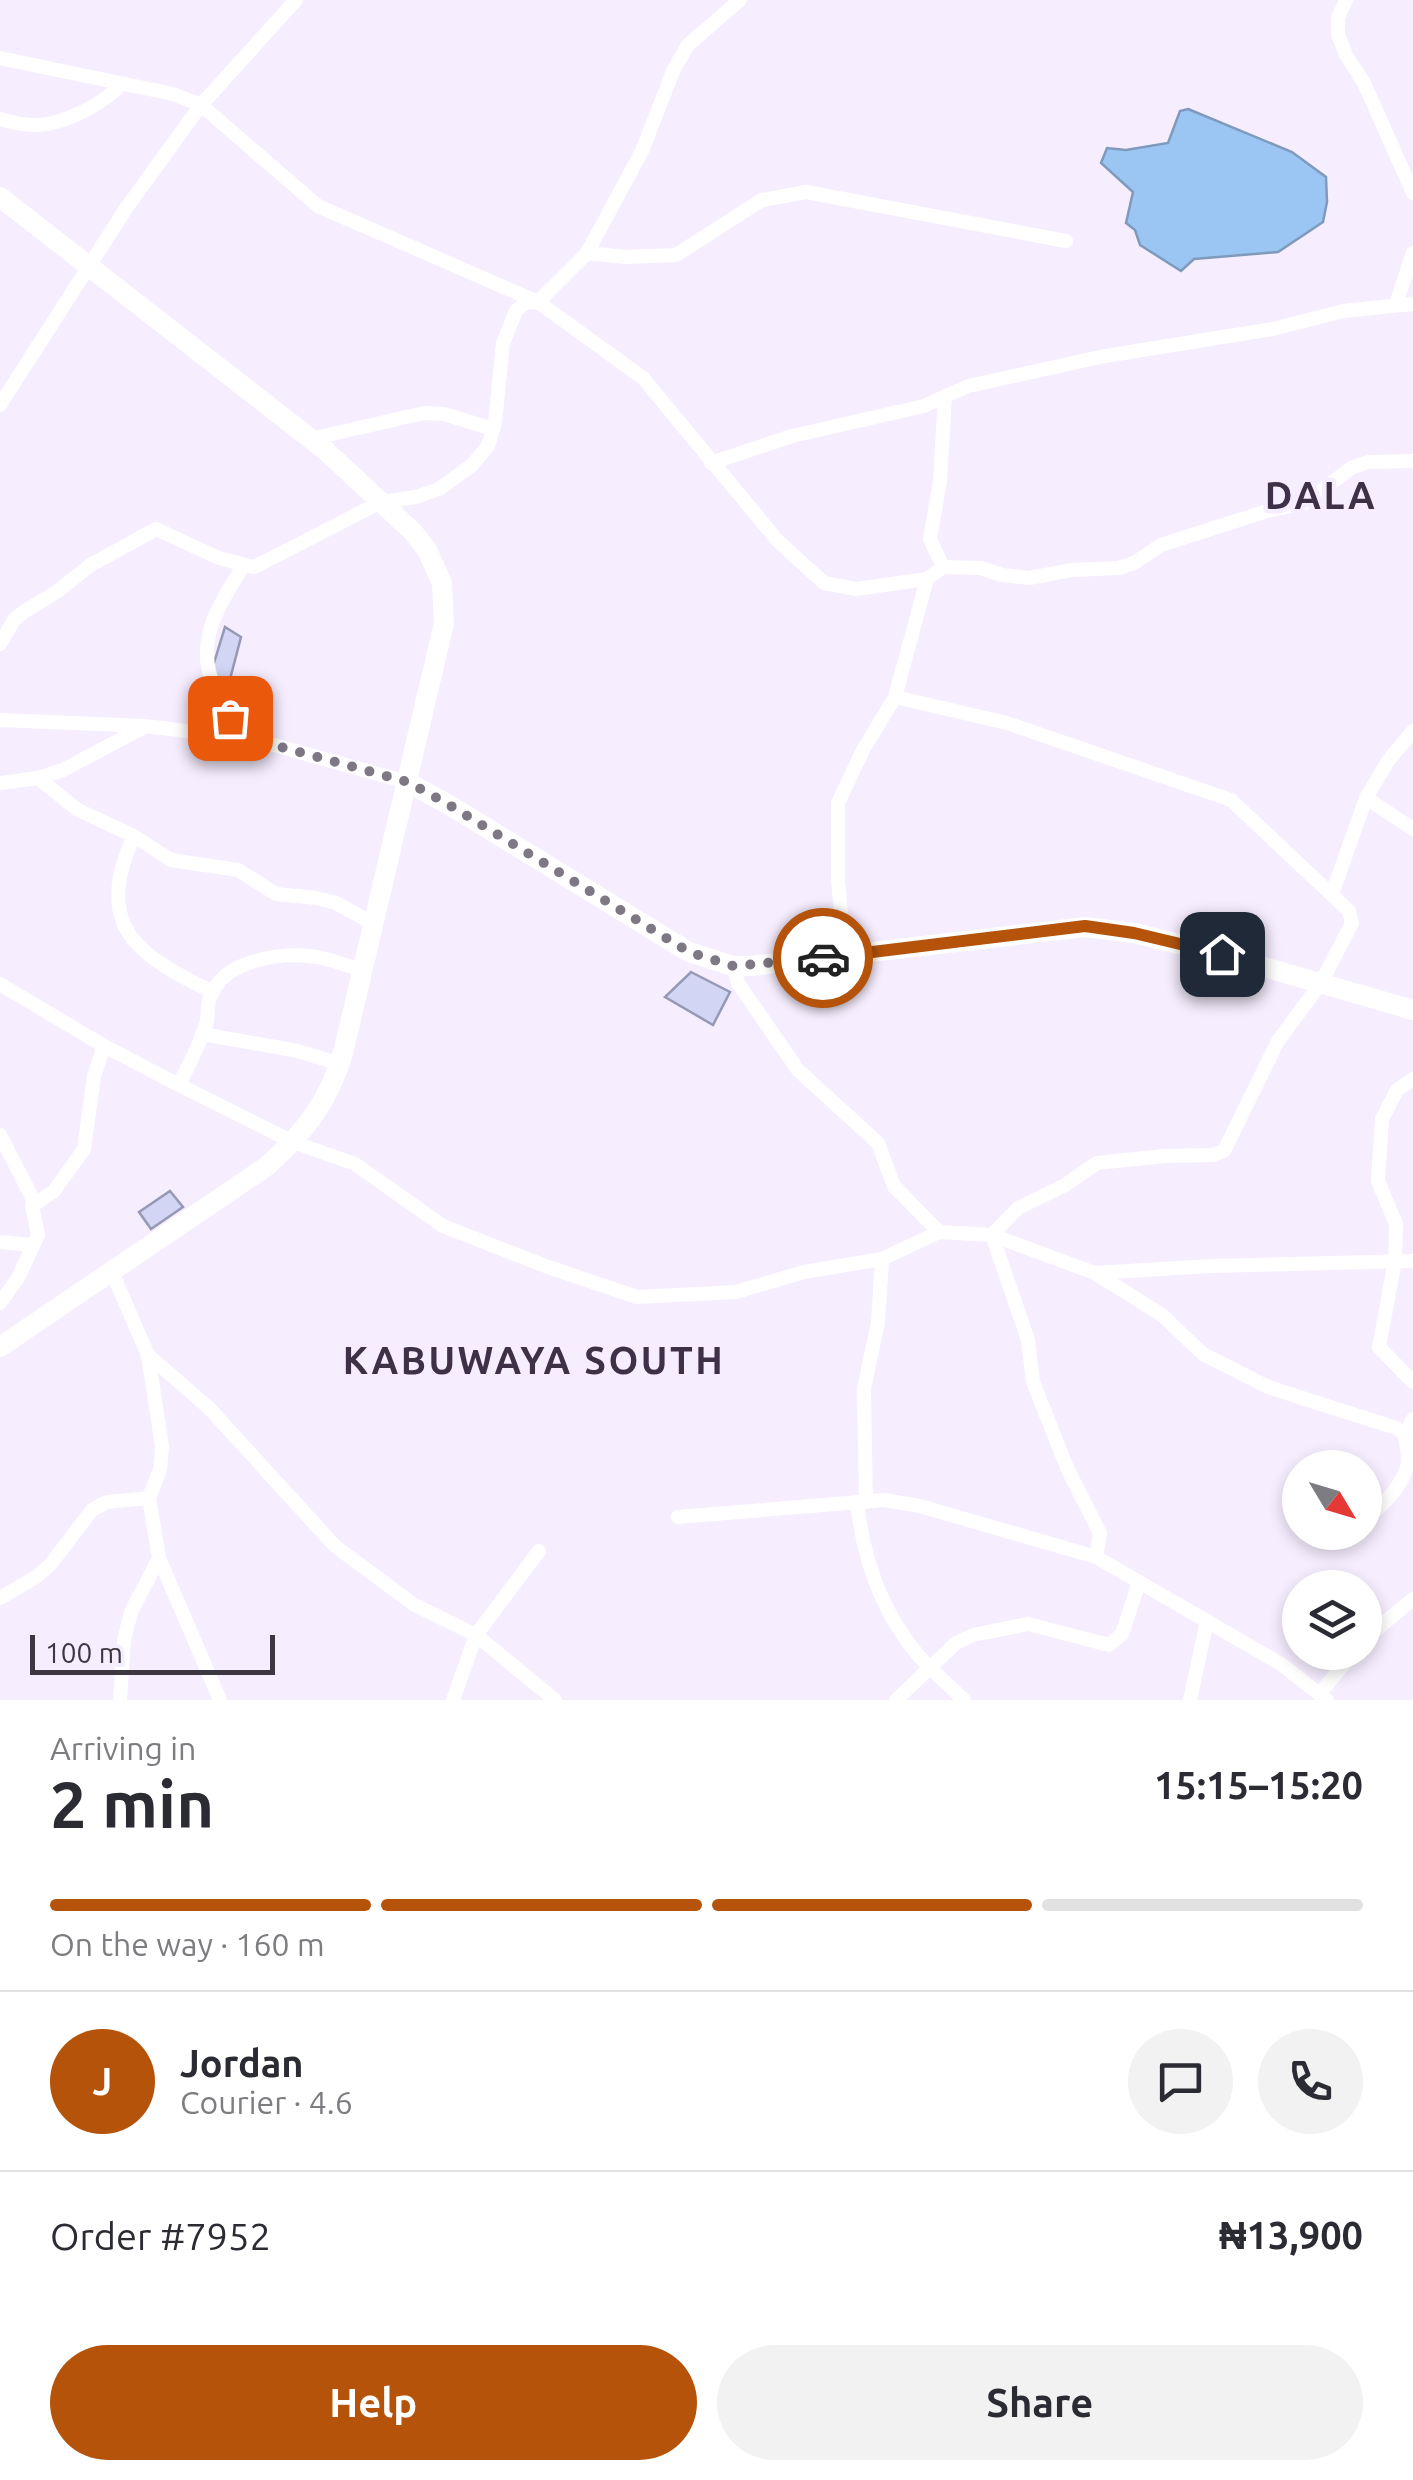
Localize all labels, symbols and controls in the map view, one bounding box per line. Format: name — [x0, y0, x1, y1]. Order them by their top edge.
district label: DALA — [1265, 474, 1377, 516]
pin — [188, 676, 273, 761]
icon: bag — [203, 691, 258, 746]
courier — [773, 908, 873, 1008]
pin — [1180, 912, 1265, 997]
icon: home — [1195, 927, 1250, 982]
icon: car — [796, 931, 851, 986]
district label: KABUWAYA SOUTH — [343, 1339, 725, 1381]
north arrow — [1282, 1450, 1382, 1550]
map controls — [1282, 1450, 1382, 1670]
button: layers — [1282, 1570, 1382, 1670]
scale bar — [30, 1630, 275, 1674]
text: 100 m — [45, 1637, 123, 1668]
text: Arriving in — [50, 1730, 196, 1766]
text: 15:15–15:20 — [1154, 1764, 1363, 1806]
text: 2 min — [50, 1767, 214, 1840]
text: On the way · 160 m — [50, 1926, 325, 1962]
button: chat — [1128, 2029, 1233, 2134]
button: phone — [1258, 2029, 1363, 2134]
text: Jordan — [180, 2042, 304, 2084]
text: J — [93, 2060, 112, 2102]
text: Courier · 4.6 — [180, 2084, 353, 2120]
text: ₦13,900 — [1219, 2214, 1363, 2256]
text: Order #7952 — [50, 2215, 271, 2257]
button: Help — [50, 2345, 697, 2460]
button: Share — [717, 2345, 1363, 2460]

